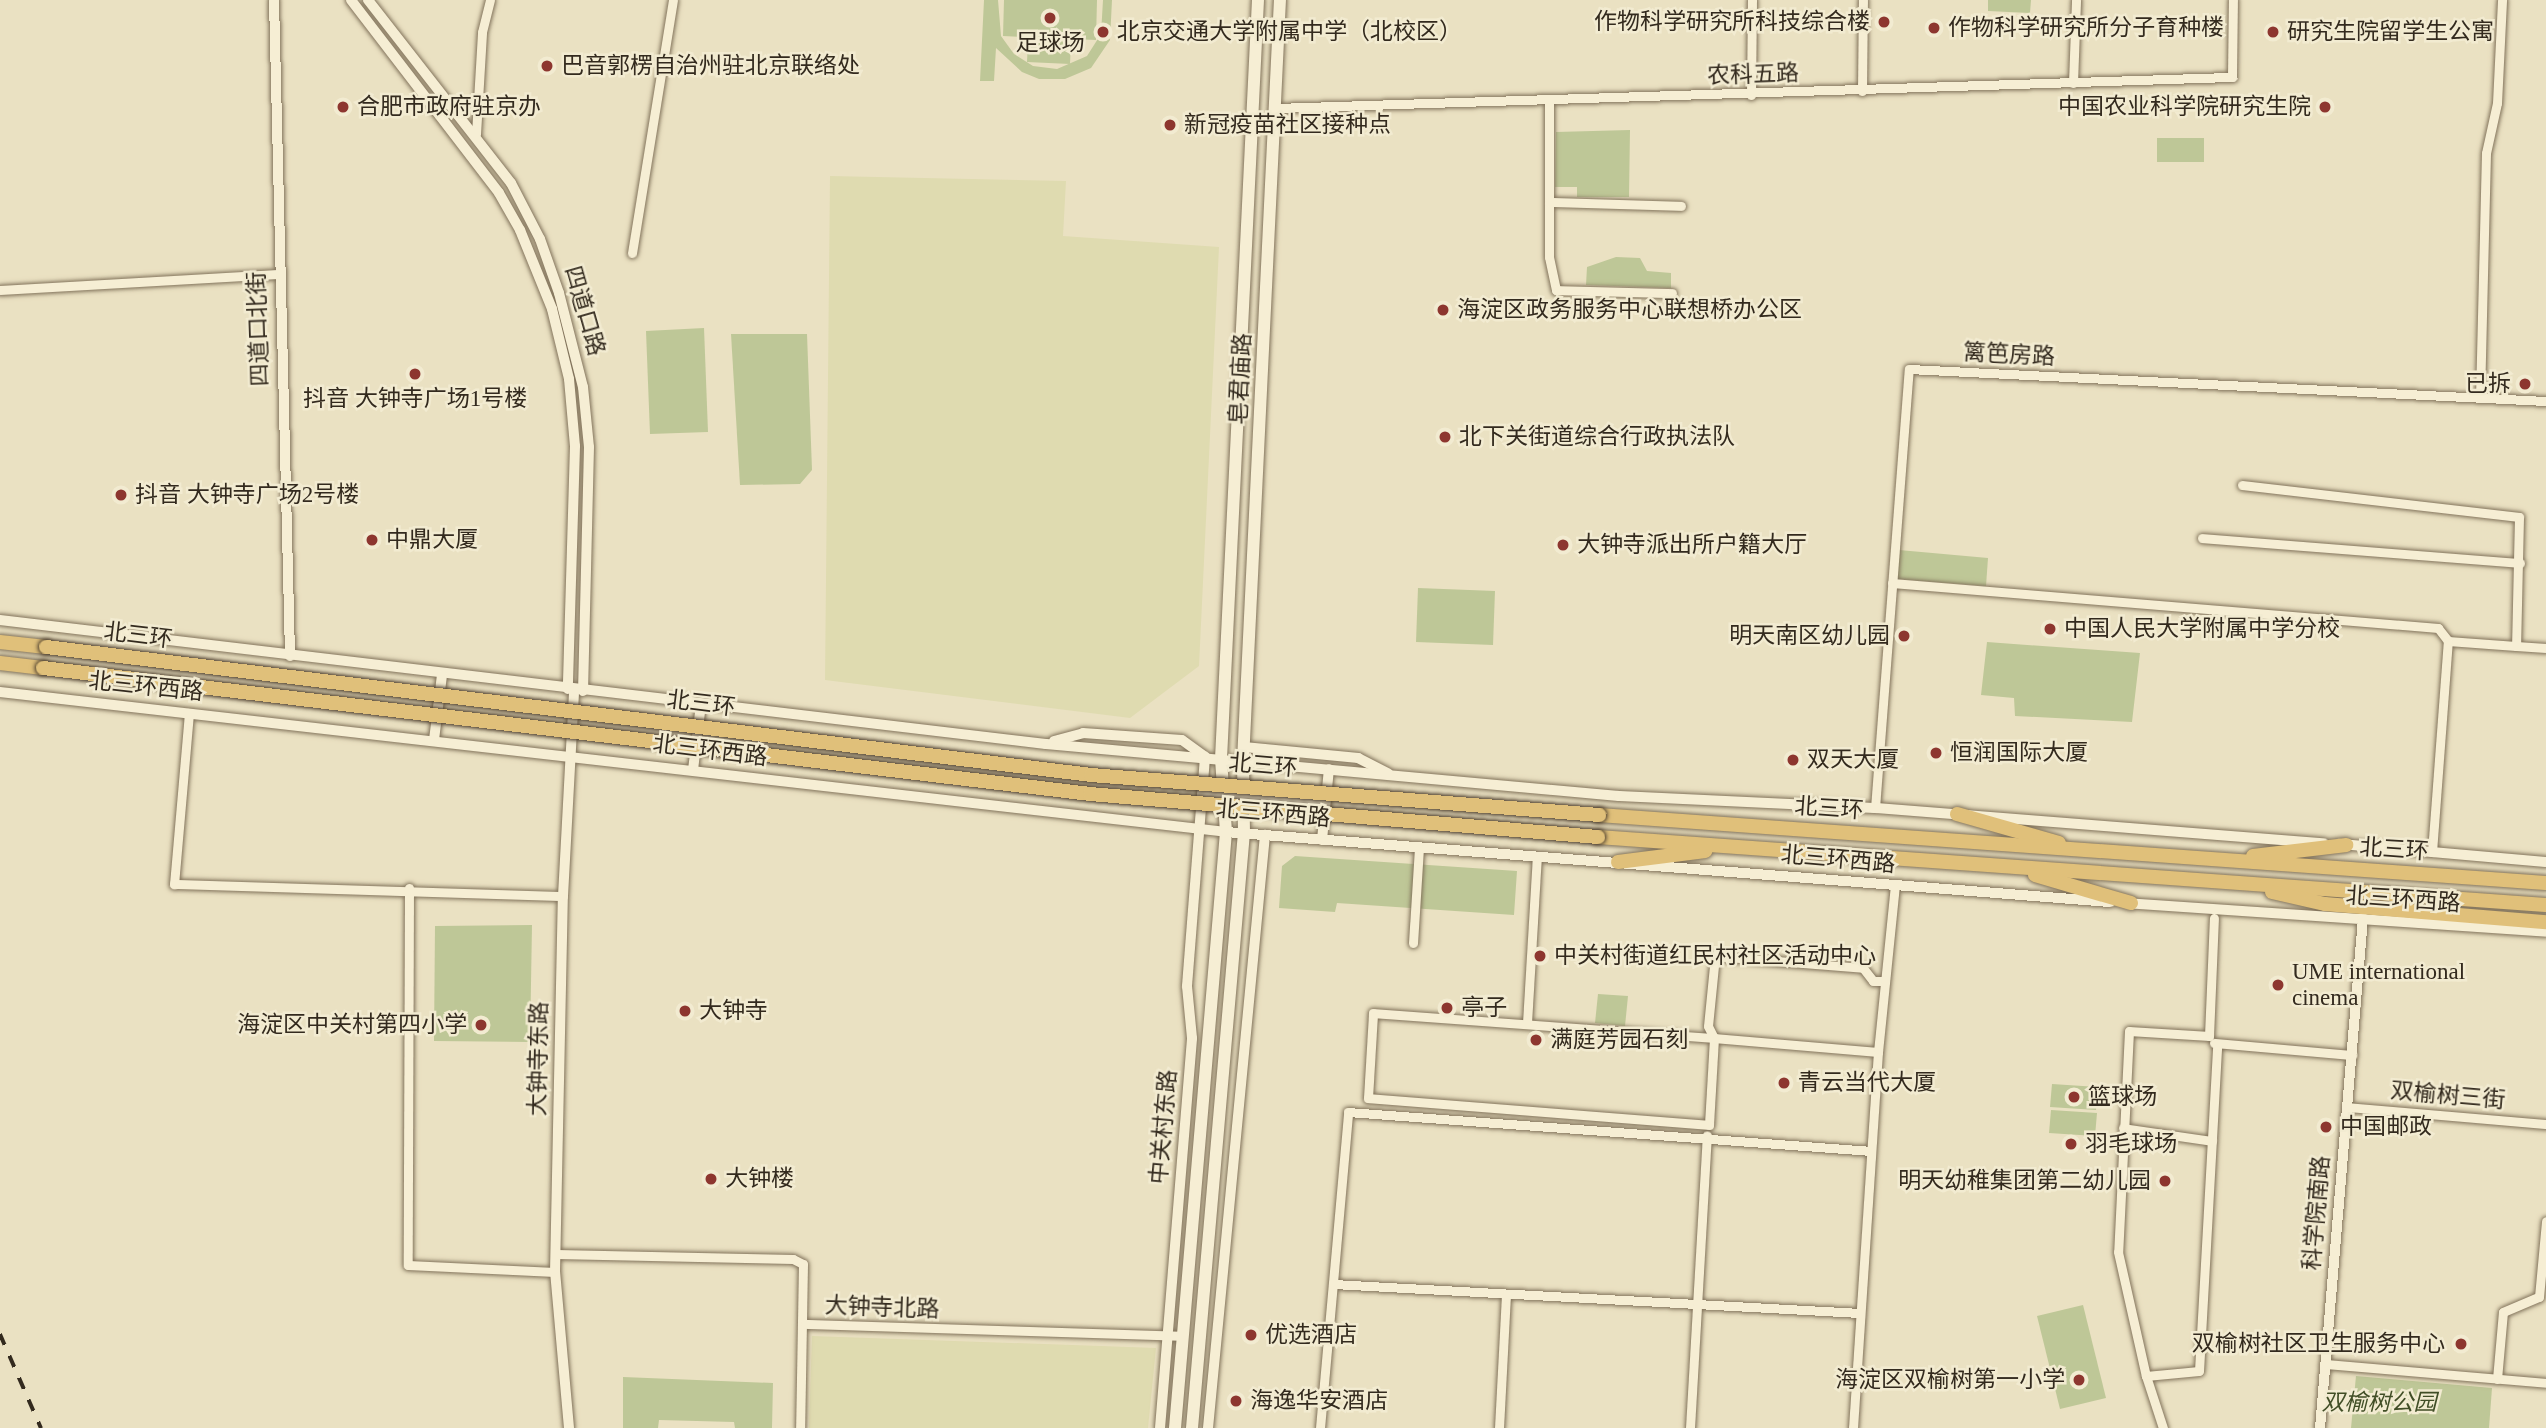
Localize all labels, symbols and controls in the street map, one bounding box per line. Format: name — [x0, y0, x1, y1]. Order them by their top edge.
place label: 作物科学研究所科技综合楼 — [1594, 8, 1870, 36]
marker: 足球场 — [1042, 10, 1058, 26]
marker: 作物科学研究所科技综合楼 — [1876, 14, 1892, 30]
place label: 作物科学研究所分子育种楼 — [1948, 14, 2224, 42]
place label: 北京交通大学附属中学（北校区） — [1117, 18, 1462, 46]
place label: 研究生院留学生公寓 — [2287, 18, 2494, 46]
marker: 作物科学研究所分子育种楼 — [1926, 20, 1942, 36]
marker: 北京交通大学附属中学（北校区） — [1095, 24, 1111, 40]
marker: 研究生院留学生公寓 — [2265, 24, 2281, 40]
place label: 足球场 — [1016, 29, 1084, 57]
place label: 巴音郭楞自治州驻北京联络处 — [561, 52, 860, 80]
marker: 巴音郭楞自治州驻北京联络处 — [539, 58, 555, 74]
street label: 农科五路 — [1707, 60, 1799, 90]
place label: 合肥市政府驻京办 — [357, 93, 541, 121]
place label: 中国农业科学院研究生院 — [2058, 93, 2311, 121]
marker: 合肥市政府驻京办 — [335, 99, 351, 115]
marker: 中国农业科学院研究生院 — [2317, 99, 2333, 115]
place label: 新冠疫苗社区接种点 — [1184, 111, 1391, 139]
marker: 新冠疫苗社区接种点 — [1162, 117, 1178, 133]
street label: 四道口路 — [558, 263, 610, 359]
street label: 四道口北街 — [243, 271, 275, 387]
place label: 海淀区政务服务中心联想桥办公区 — [1457, 296, 1802, 324]
marker: 海淀区政务服务中心联想桥办公区 — [1435, 302, 1451, 318]
street label: 皂君庙路 — [1225, 332, 1257, 426]
street label: 篱笆房路 — [1962, 339, 2056, 371]
marker: 抖音 大钟寺广场1号楼 — [407, 366, 423, 382]
place label: 已拆 — [2465, 370, 2511, 398]
marker: 已拆 — [2517, 376, 2533, 392]
place label: 抖音 大钟寺广场1号楼 — [303, 385, 527, 413]
place label: 北下关街道综合行政执法队 — [1459, 423, 1735, 451]
marker: 北下关街道综合行政执法队 — [1437, 429, 1453, 445]
place label: 抖音 大钟寺广场2号楼 — [135, 481, 359, 509]
marker: 抖音 大钟寺广场2号楼 — [113, 487, 129, 503]
place label: 中鼎大厦 — [386, 526, 478, 554]
place label: 大钟寺派出所户籍大厅 — [1577, 531, 1807, 559]
marker: 中鼎大厦 — [364, 532, 380, 548]
marker: 大钟寺派出所户籍大厅 — [1555, 537, 1571, 553]
place label: 中国人民大学附属中学分校 — [2064, 615, 2340, 643]
street label: 北三环 — [102, 618, 174, 654]
marker: 中国人民大学附属中学分校 — [2042, 621, 2058, 637]
place label: 明天南区幼儿园 — [1729, 622, 1890, 650]
marker: 明天南区幼儿园 — [1896, 628, 1912, 644]
street label: 北三环西路 — [87, 667, 205, 707]
street label: 北三环 — [665, 686, 737, 722]
street label: 北三环西路 — [651, 730, 769, 772]
place label: 恒润国际大厦 — [1950, 739, 2088, 767]
marker: 恒润国际大厦 — [1928, 745, 1944, 761]
place label: 双天大厦 — [1807, 746, 1899, 774]
street label: 北三环 — [1227, 749, 1299, 783]
marker: 双天大厦 — [1785, 752, 1801, 768]
street label: 北三环 — [1794, 793, 1864, 825]
street label: 北三环西路 — [1215, 795, 1331, 833]
street label: 北三环 — [2359, 834, 2429, 866]
street label: 北三环西路 — [1780, 841, 1896, 879]
street label: 北三环西路 — [2345, 882, 2461, 918]
place label: 中关村街道红民村社区活动中心 — [1554, 942, 1876, 970]
marker: 中关村街道红民村社区活动中心 — [1532, 948, 1548, 964]
place label: UME international cinema — [2292, 958, 2465, 1012]
marker: UME international cinema — [2270, 977, 2286, 993]
place label: 亭子 — [1461, 994, 1507, 1022]
place label: 大钟寺 — [699, 997, 768, 1025]
marker: 亭子 — [1439, 1000, 1455, 1016]
street label: 大钟寺东路 — [524, 1001, 554, 1117]
marker: 大钟寺 — [677, 1003, 693, 1019]
place label: 海淀区中关村第四小学 — [237, 1011, 467, 1039]
marker: 海淀区中关村第四小学 — [473, 1017, 489, 1033]
place label: 满庭芳园石刻 — [1550, 1026, 1688, 1054]
marker: 满庭芳园石刻 — [1528, 1032, 1544, 1048]
street label: 中关村东路 — [1145, 1069, 1183, 1185]
place label: 青云当代大厦 — [1798, 1069, 1936, 1097]
marker: 青云当代大厦 — [1776, 1075, 1792, 1091]
street label: 双榆树三街 — [2390, 1077, 2506, 1115]
place label: 篮球场 — [2088, 1083, 2157, 1111]
marker: 篮球场 — [2066, 1089, 2082, 1105]
place label: 中国邮政 — [2340, 1113, 2432, 1141]
marker: 中国邮政 — [2318, 1119, 2334, 1135]
place label: 羽毛球场 — [2085, 1130, 2177, 1158]
marker: 羽毛球场 — [2063, 1136, 2079, 1152]
street label: 科学院南路 — [2298, 1155, 2336, 1271]
place label: 大钟楼 — [725, 1165, 794, 1193]
place label: 明天幼稚集团第二幼儿园 — [1898, 1167, 2151, 1195]
marker: 大钟楼 — [703, 1171, 719, 1187]
marker: 明天幼稚集团第二幼儿园 — [2157, 1173, 2173, 1189]
street label: 大钟寺北路 — [824, 1292, 940, 1324]
place label: 优选酒店 — [1265, 1321, 1357, 1349]
marker: 优选酒店 — [1243, 1327, 1259, 1343]
place label: 双榆树社区卫生服务中心 — [2192, 1330, 2445, 1358]
marker: 双榆树社区卫生服务中心 — [2451, 1334, 2471, 1354]
place label: 海淀区双榆树第一小学 — [1835, 1366, 2065, 1394]
marker: 海淀区双榆树第一小学 — [2071, 1372, 2087, 1388]
place label: 海逸华安酒店 — [1250, 1387, 1388, 1415]
park label: 双榆树公园 — [2322, 1389, 2436, 1417]
marker: 海逸华安酒店 — [1228, 1393, 1244, 1409]

